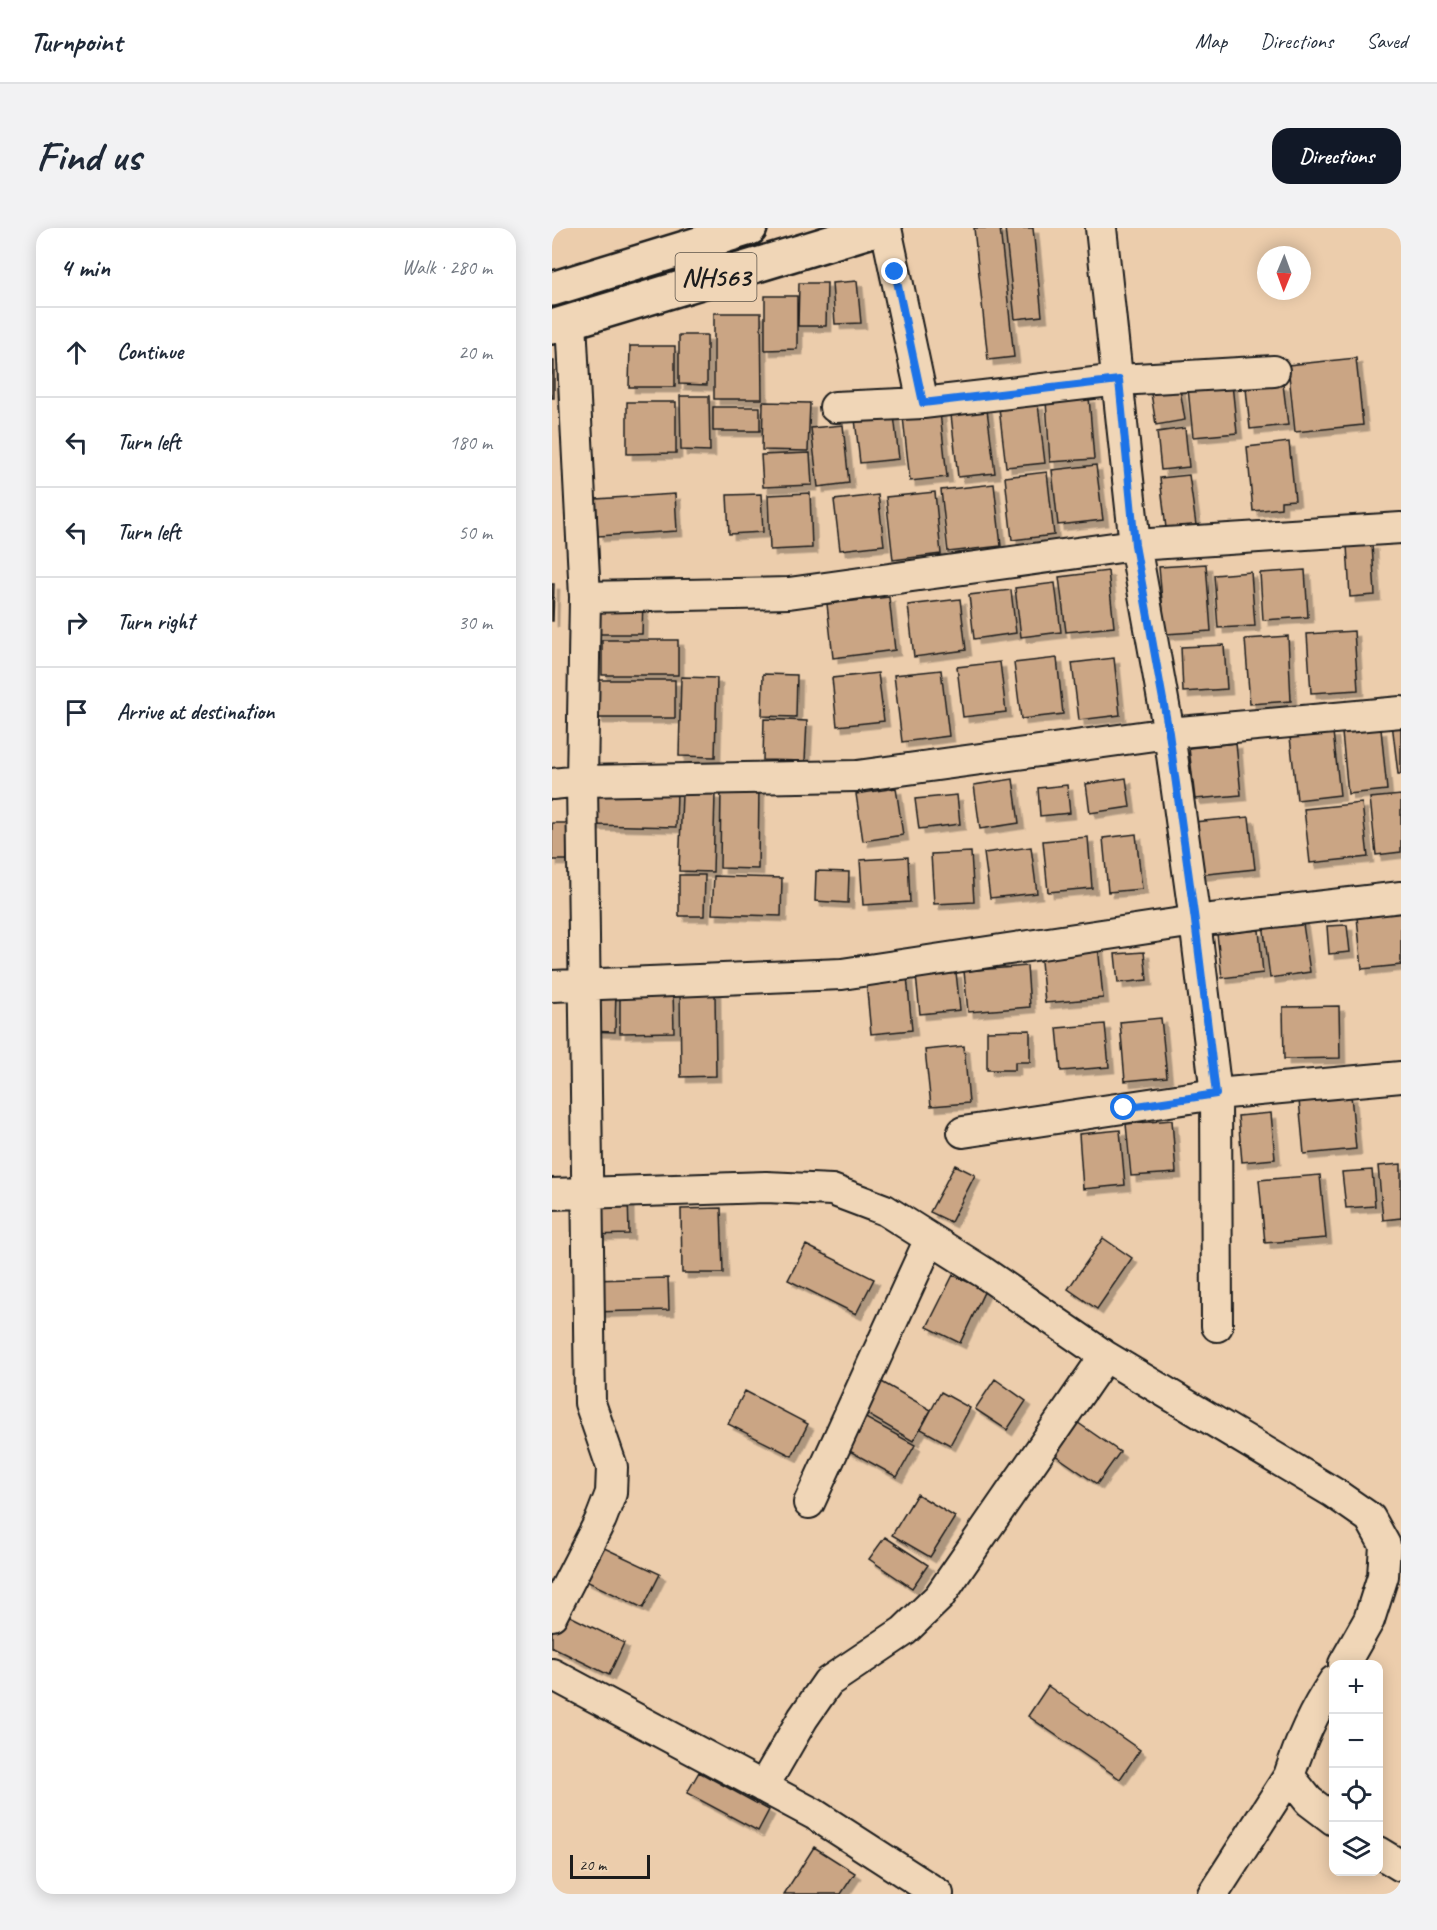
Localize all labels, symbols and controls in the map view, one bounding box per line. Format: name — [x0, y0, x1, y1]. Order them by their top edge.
text: Turnpoint — [30, 24, 122, 59]
text: Map — [1195, 28, 1227, 54]
text: Directions — [1260, 28, 1333, 54]
text: Saved — [1366, 28, 1407, 54]
button: Directions — [1272, 128, 1401, 184]
text: Find us — [36, 130, 141, 183]
north arrow — [1257, 246, 1311, 300]
text: 4 min — [60, 251, 110, 284]
road number: NH563 — [676, 253, 756, 301]
text: Walk · 280 m — [402, 255, 492, 280]
route end — [881, 258, 907, 284]
icon: ahead — [60, 336, 93, 369]
text: Continue — [117, 338, 183, 366]
text: 20 m — [458, 340, 492, 365]
icon: left — [60, 426, 93, 459]
text: Turn left — [117, 428, 181, 456]
text: 180 m — [449, 430, 492, 455]
icon: left — [60, 516, 93, 549]
text: Turn left — [117, 518, 181, 546]
text: 50 m — [458, 520, 492, 545]
icon: right — [60, 606, 93, 639]
text: Turn right — [117, 608, 194, 636]
text: 30 m — [458, 610, 492, 635]
icon: arrive — [60, 696, 93, 729]
text: Arrive at destination — [117, 698, 274, 726]
route start — [1110, 1094, 1136, 1120]
map controls — [1329, 1660, 1383, 1876]
button: + — [1329, 1660, 1383, 1714]
button: − — [1329, 1714, 1383, 1768]
button: locate — [1329, 1768, 1383, 1822]
button: layers — [1329, 1822, 1383, 1876]
scale bar — [570, 1852, 650, 1880]
text: 20 m — [579, 1855, 606, 1875]

